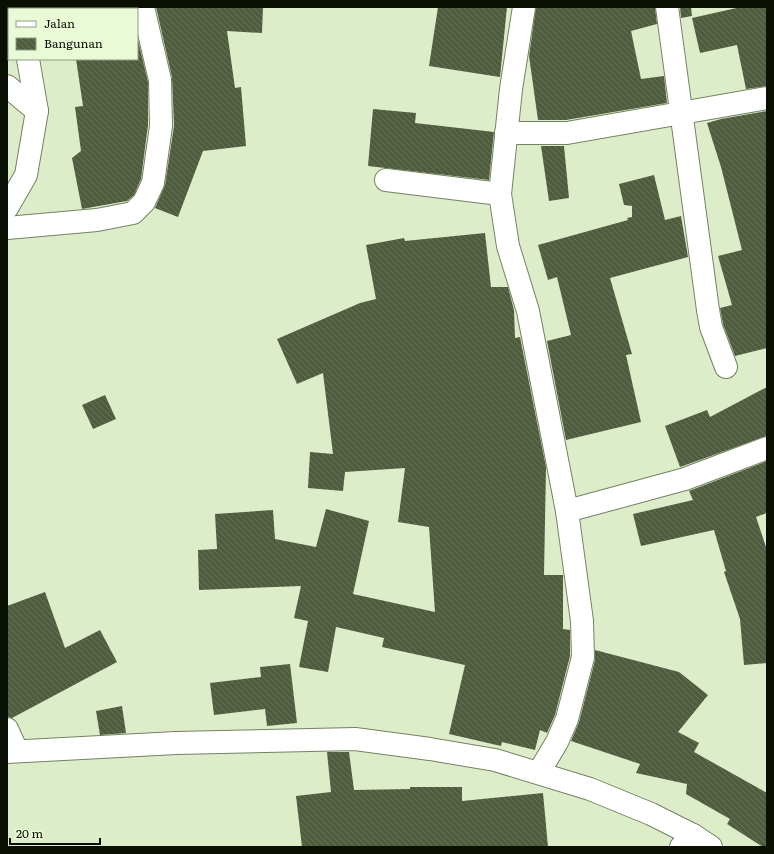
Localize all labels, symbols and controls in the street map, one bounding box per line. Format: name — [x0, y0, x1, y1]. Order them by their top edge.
legend — [8, 8, 138, 60]
text: Jalan — [44, 14, 75, 32]
text: Bangunan — [44, 34, 103, 52]
scale bar — [10, 820, 100, 846]
text: 20 m — [16, 824, 43, 842]

